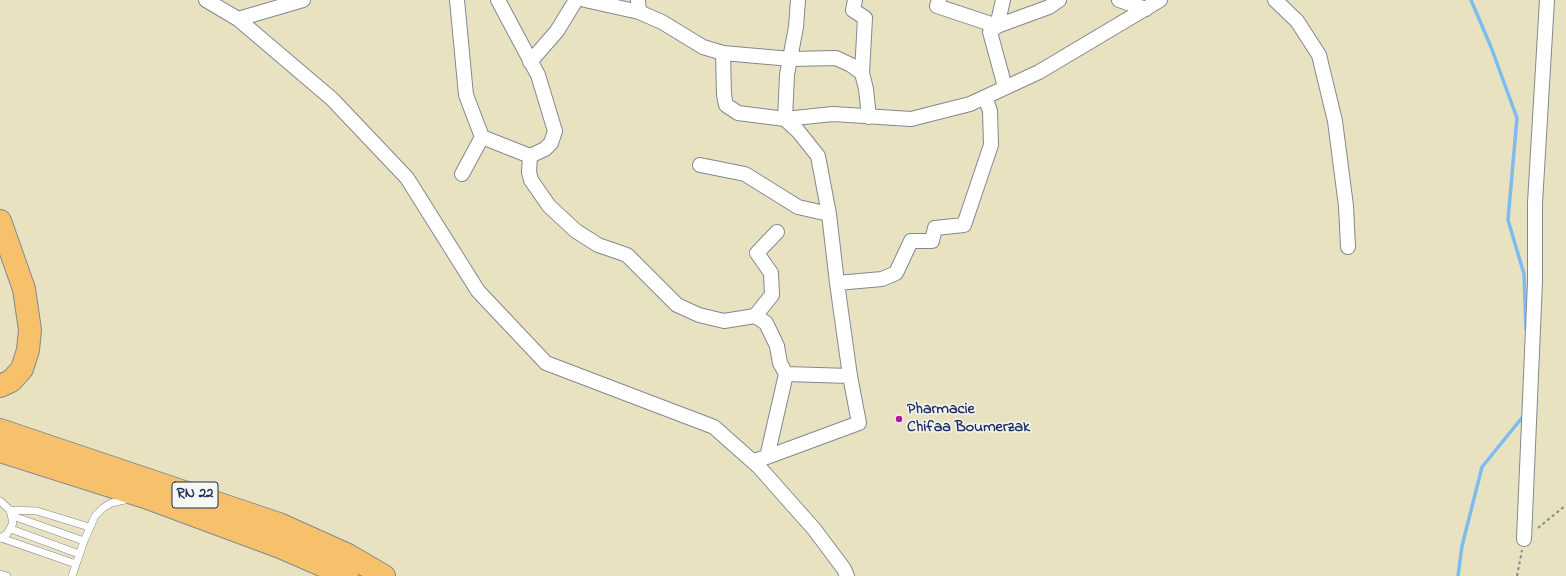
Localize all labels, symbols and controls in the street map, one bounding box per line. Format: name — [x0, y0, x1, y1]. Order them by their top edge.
place label: Pharmacie Chifaa Boumerzak — [907, 400, 1030, 438]
marker: Pharmacie Chifaa Boumerzak — [894, 414, 904, 424]
road number: RN 22 — [172, 482, 218, 508]

